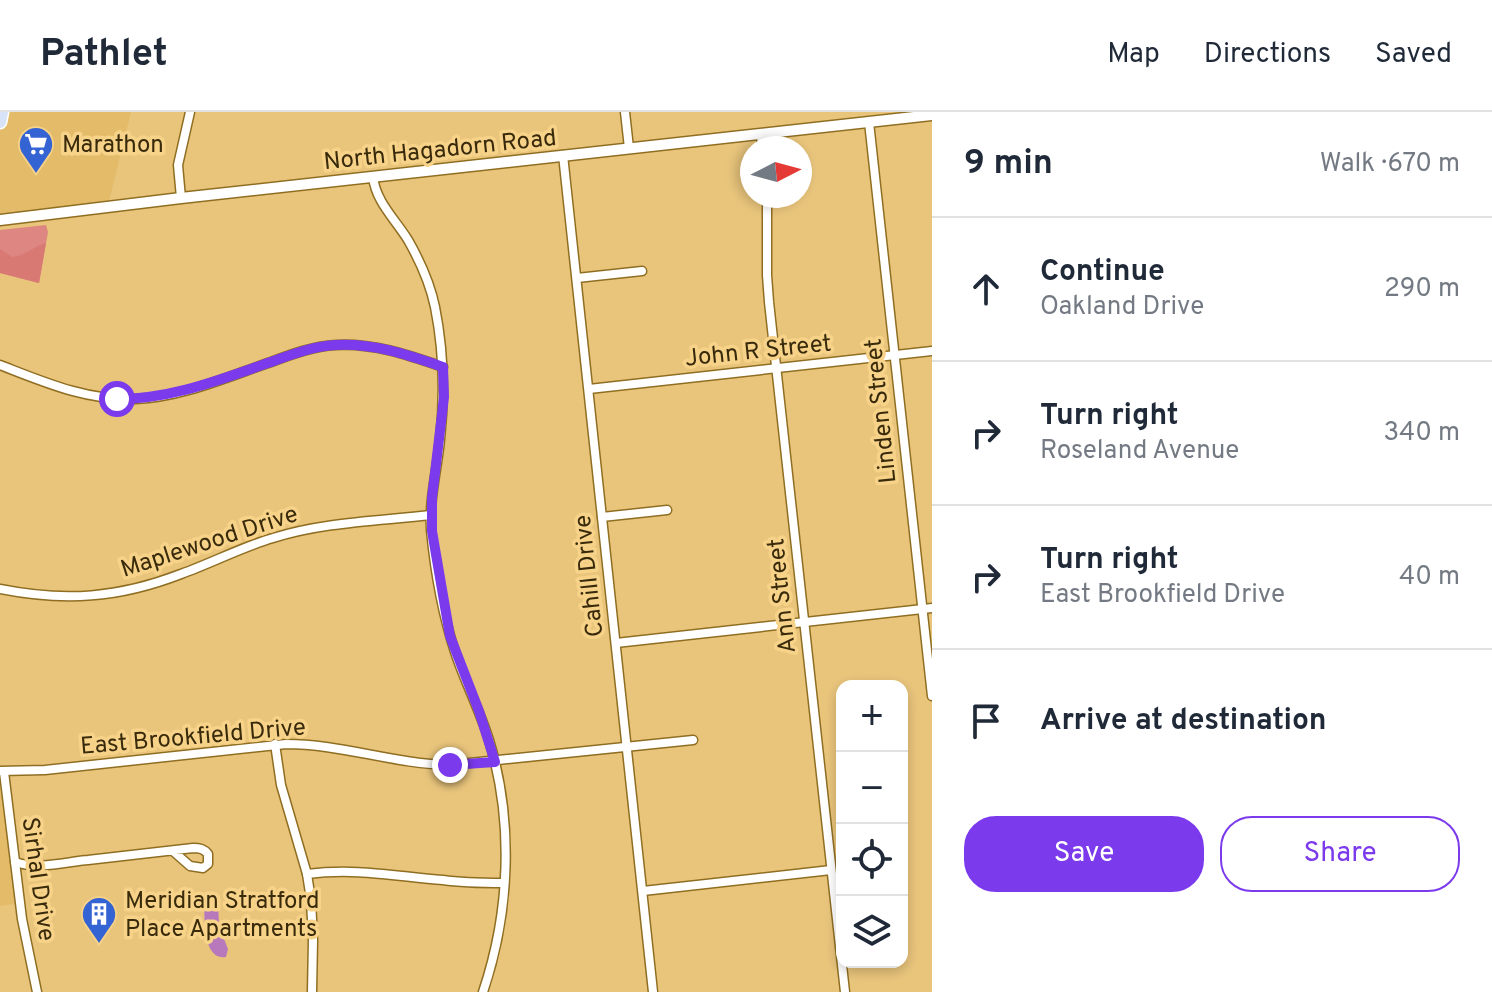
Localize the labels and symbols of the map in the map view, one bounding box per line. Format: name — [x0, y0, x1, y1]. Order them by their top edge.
street label: North Hagadorn Road — [322, 124, 558, 178]
supermarket icon: Marathon — [17, 125, 55, 175]
place label: Marathon — [62, 131, 164, 161]
north arrow — [740, 136, 812, 208]
street label: John R Street — [683, 329, 833, 375]
street label: Linden Street — [859, 337, 904, 485]
route start — [99, 381, 135, 417]
street label: Maplewood Drive — [117, 500, 302, 586]
street label: Cahill Drive — [569, 513, 611, 638]
street label: Ann Street — [762, 537, 804, 655]
street label: East Brookfield Drive — [79, 713, 307, 763]
route end — [432, 747, 468, 783]
street label: Sirhal Drive — [13, 815, 61, 943]
place label: Meridian Stratford Place Apartments — [125, 887, 320, 945]
building icon: Meridian Stratford Place Apartments — [80, 895, 118, 945]

